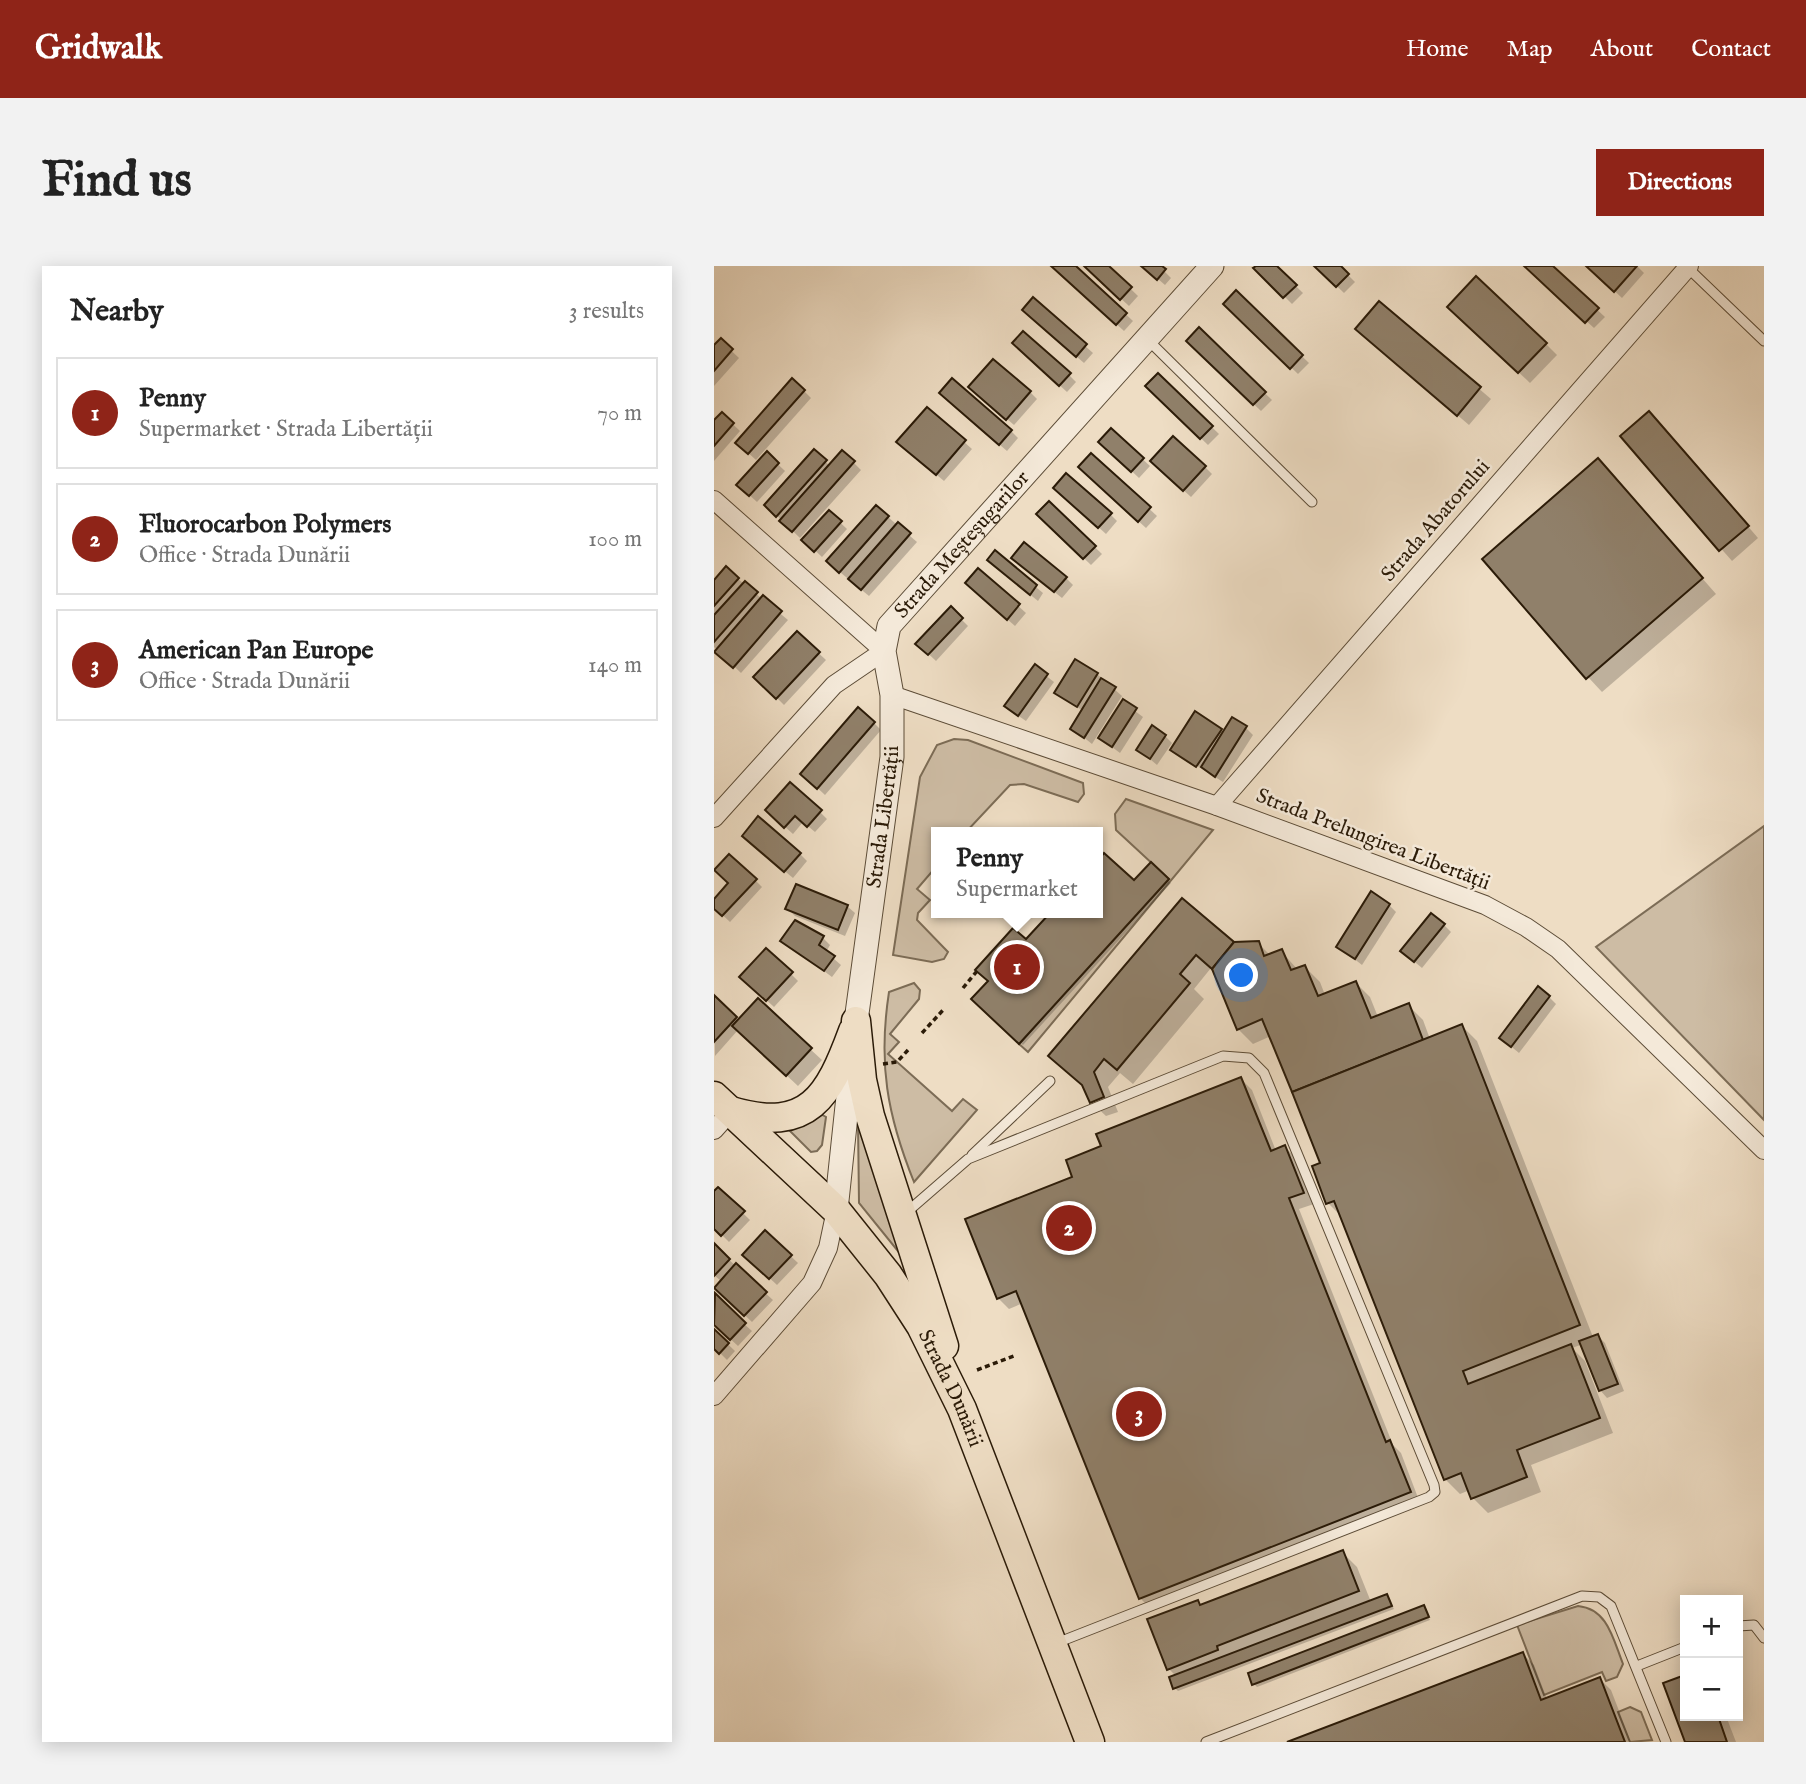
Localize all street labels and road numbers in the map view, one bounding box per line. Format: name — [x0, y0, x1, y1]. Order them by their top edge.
street label: Strada Abatorului — [1376, 454, 1496, 588]
street label: Strada Meșteșugarilor — [889, 465, 1036, 624]
street label: Strada Libertății — [861, 746, 906, 890]
street label: Strada Prelungirea Libertății — [1252, 783, 1494, 897]
street label: Strada Dunării — [911, 1325, 989, 1451]

